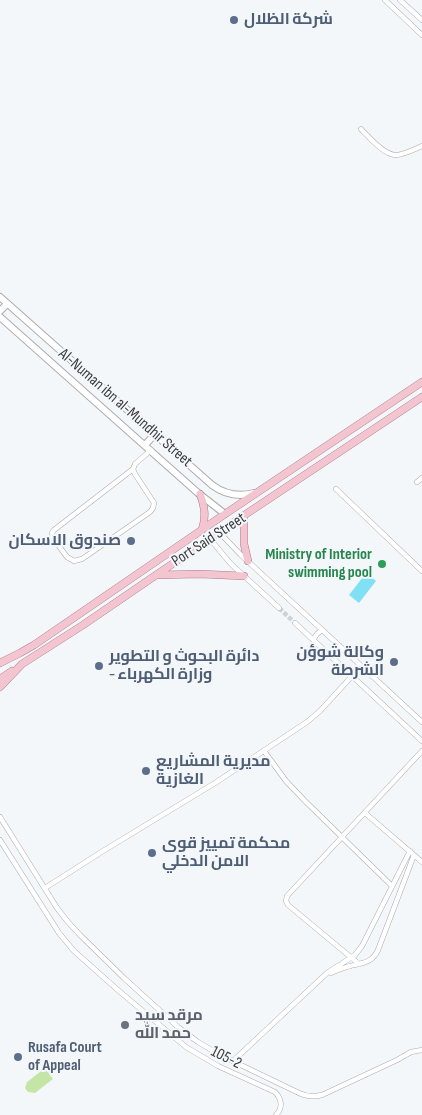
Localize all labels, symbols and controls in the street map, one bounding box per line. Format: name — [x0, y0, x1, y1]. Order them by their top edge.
place label: شركة الظلال — [244, 10, 333, 30]
marker: شركة الظلال — [228, 14, 240, 26]
street label: Al-Numan ibn al-Mundhir Street — [54, 345, 196, 471]
street label: Port Said Street — [168, 509, 250, 571]
place label: صندوق الاسكان — [8, 531, 121, 551]
marker: صندوق الاسكان — [125, 535, 137, 547]
place label: Ministry of Interior swimming pool — [265, 545, 372, 583]
marker: Ministry of Interior swimming pool — [376, 558, 388, 570]
place label: وكالة شوؤن الشرطة — [296, 643, 384, 681]
place label: دائرة البحوث و التطوير - وزارة الكهرباء — [109, 647, 260, 685]
marker: وكالة شوؤن الشرطة — [388, 656, 400, 668]
marker: دائرة البحوث و التطوير - وزارة الكهرباء — [93, 660, 105, 672]
place label: مديرية المشاريع الغازية — [156, 752, 271, 790]
marker: مديرية المشاريع الغازية — [140, 765, 152, 777]
place label: محكمة تمييز قوى الامن الدخلي — [162, 834, 290, 872]
marker: محكمة تمييز قوى الامن الدخلي — [146, 847, 158, 859]
place label: مرقد سيد حمد الله — [135, 1006, 203, 1044]
marker: مرقد سيد حمد الله — [119, 1019, 131, 1031]
place label: Rusafa Court of Appeal — [28, 1038, 102, 1076]
street label: 105-2 — [208, 1042, 244, 1074]
marker: Rusafa Court of Appeal — [12, 1051, 24, 1063]

